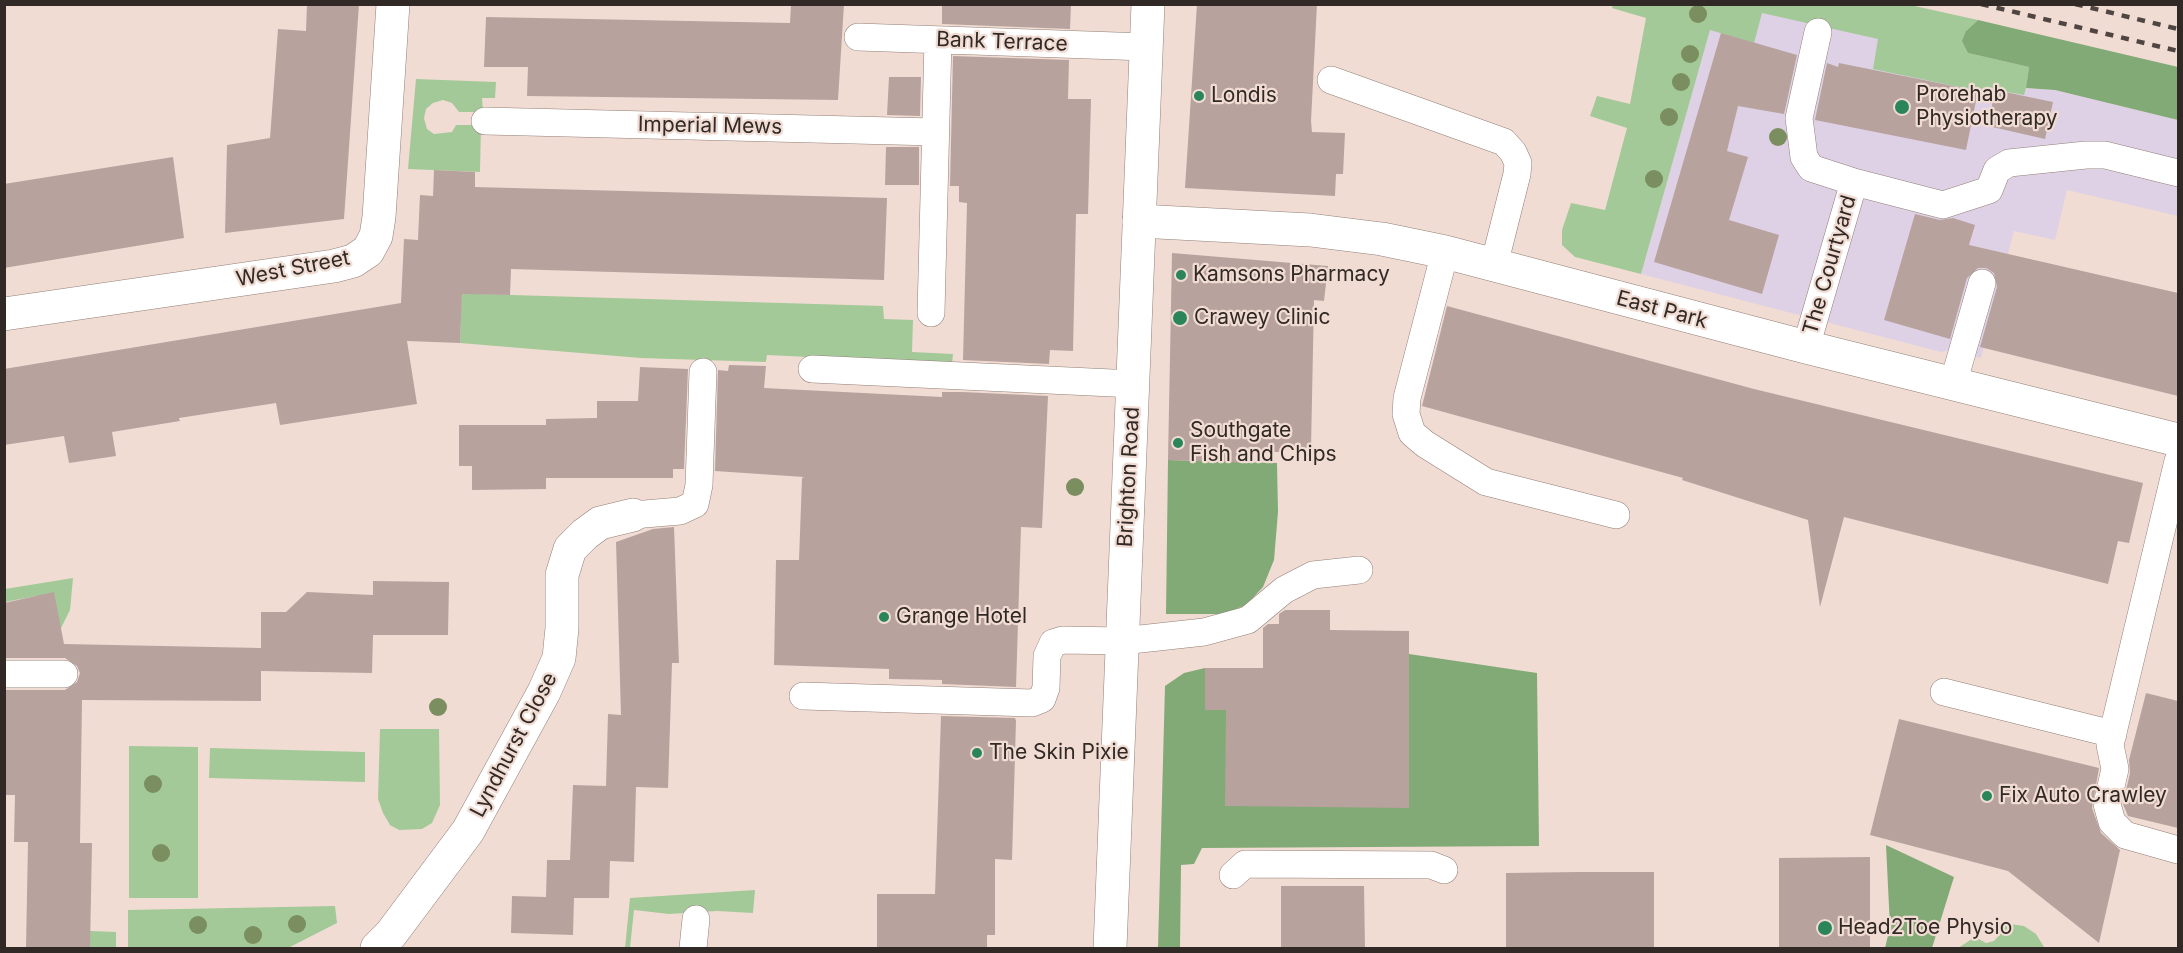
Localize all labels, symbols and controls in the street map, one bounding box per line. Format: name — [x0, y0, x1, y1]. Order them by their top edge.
street label: Bank Terrace — [936, 27, 1068, 57]
place label: Prorehab Physiotherapy — [1916, 82, 2058, 132]
place label: Londis — [1211, 83, 1277, 109]
marker: Londis — [1192, 89, 1206, 103]
marker: Prorehab Physiotherapy — [1893, 98, 1911, 116]
street label: Imperial Mews — [638, 112, 782, 140]
street label: The Courtyard — [1798, 192, 1862, 338]
street label: West Street — [234, 246, 352, 292]
place label: Kamsons Pharmacy — [1193, 262, 1390, 288]
marker: Kamsons Pharmacy — [1174, 268, 1188, 282]
street label: East Park — [1614, 286, 1710, 334]
place label: Crawey Clinic — [1194, 305, 1330, 331]
marker: Crawey Clinic — [1171, 309, 1189, 327]
street label: Brighton Road — [1113, 406, 1145, 548]
place label: Southgate Fish and Chips — [1190, 418, 1337, 468]
marker: Southgate Fish and Chips — [1171, 436, 1185, 450]
place label: Grange Hotel — [896, 604, 1027, 630]
marker: Grange Hotel — [877, 610, 891, 624]
street label: Lyndhurst Close — [465, 668, 563, 822]
place label: The Skin Pixie — [989, 740, 1129, 766]
marker: The Skin Pixie — [970, 746, 984, 760]
place label: Fix Auto Crawley — [1999, 783, 2167, 809]
marker: Fix Auto Crawley — [1980, 789, 1994, 803]
place label: Head2Toe Physio — [1838, 915, 2012, 941]
marker: Head2Toe Physio — [1816, 919, 1834, 937]

